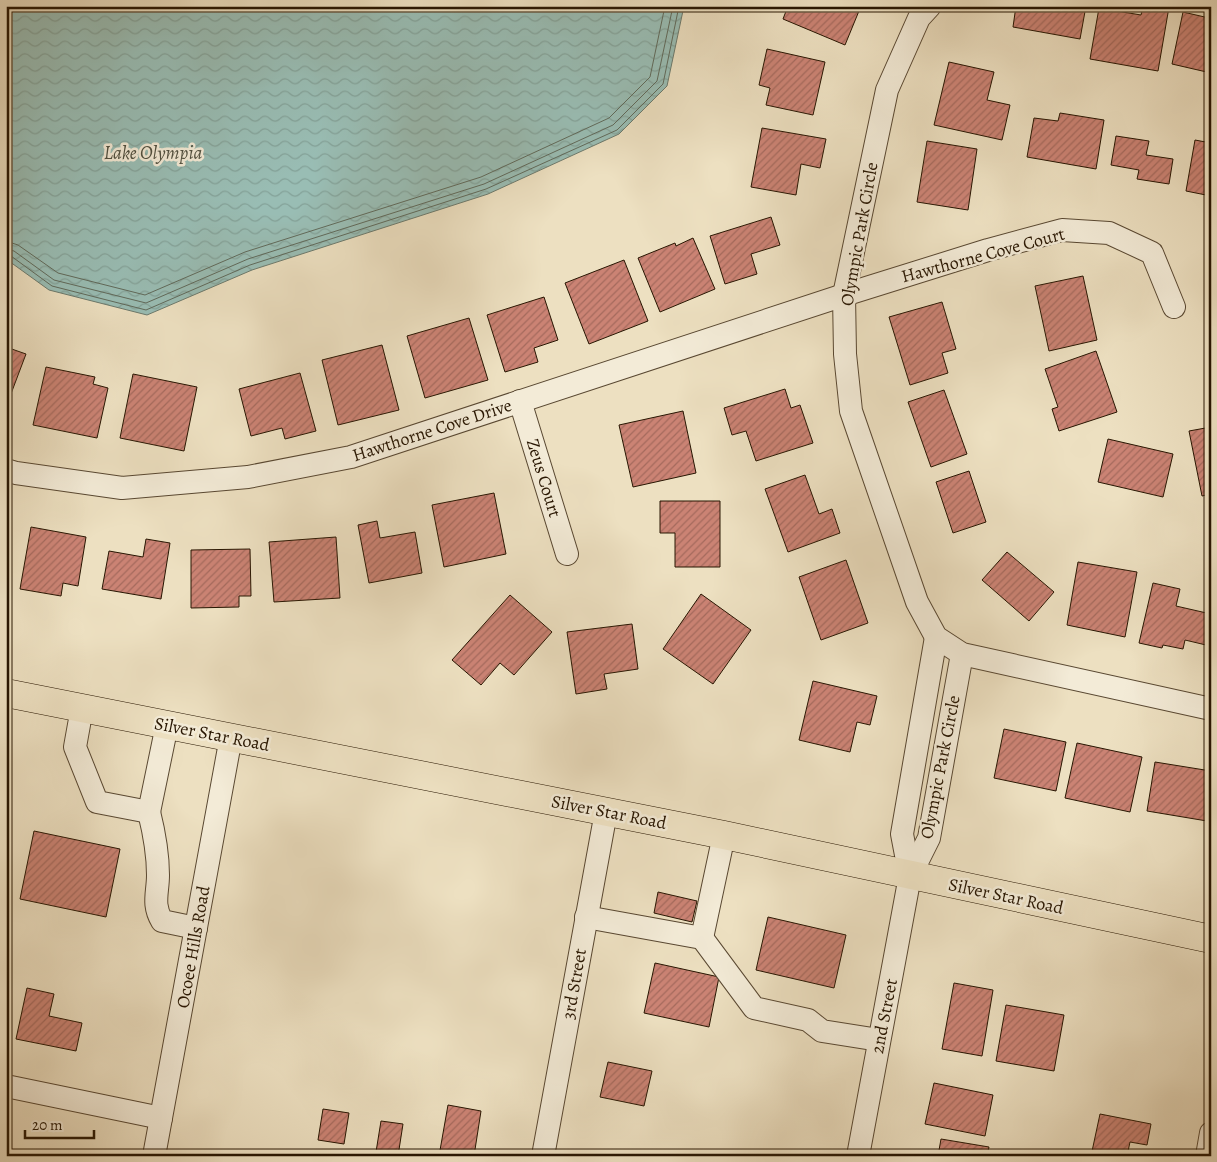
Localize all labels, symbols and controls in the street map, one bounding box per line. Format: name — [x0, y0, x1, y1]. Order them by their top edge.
water label: Lake Olympia — [104, 140, 202, 166]
street label: Olympic Park Circle — [835, 160, 883, 308]
street label: Hawthorne Cove Court — [899, 222, 1067, 288]
street label: Hawthorne Cove Drive — [349, 393, 515, 467]
street label: Zeus Court — [521, 436, 567, 520]
street label: Olympic Park Circle — [914, 693, 966, 841]
street label: Silver Star Road — [152, 711, 272, 757]
street label: Silver Star Road — [549, 789, 669, 835]
street label: Silver Star Road — [946, 872, 1066, 920]
street label: Ocoee Hills Road — [170, 884, 216, 1010]
street label: 3rd Street — [556, 947, 592, 1021]
street label: 2nd Street — [865, 976, 903, 1056]
scale bar — [25, 1107, 94, 1139]
text: 20 m — [32, 1115, 63, 1135]

